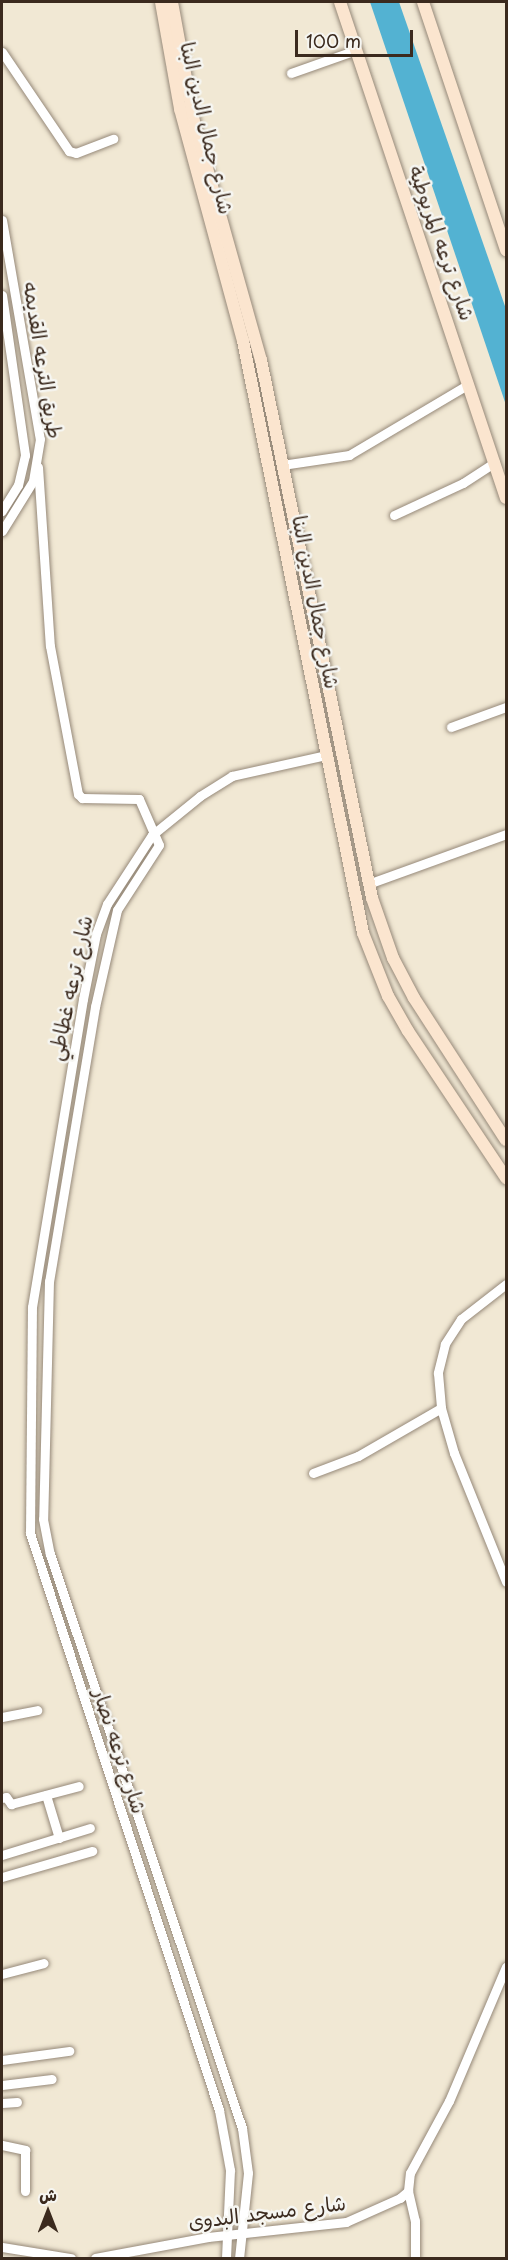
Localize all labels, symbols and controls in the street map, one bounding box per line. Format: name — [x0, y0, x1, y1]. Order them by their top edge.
scale bar — [298, 18, 416, 56]
text: 100 m — [306, 27, 361, 54]
street label: شارع جمال الدين البنا — [176, 40, 238, 216]
street label: شارع ترعه المريوطية — [404, 163, 480, 323]
street label: طريق الترعه القديمه — [19, 280, 67, 440]
street label: شارع جمال الدين البنا — [287, 513, 345, 691]
street label: شارع ترعه غطاطي — [43, 913, 97, 1063]
street label: شارع ترعه نصار — [89, 1686, 151, 1816]
north arrow — [18, 2182, 78, 2242]
text: ش — [39, 2182, 57, 2206]
street label: شارع مسجد البدوى — [187, 2190, 347, 2234]

